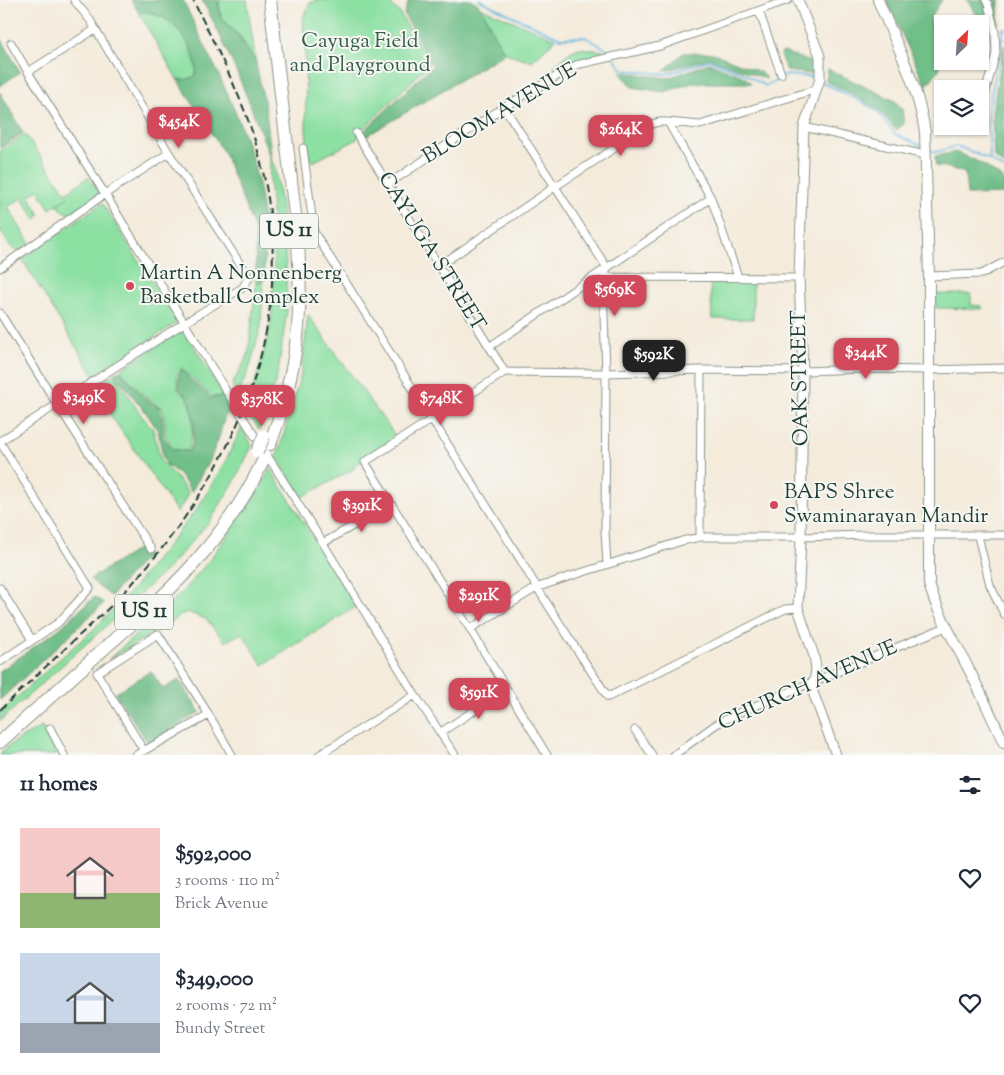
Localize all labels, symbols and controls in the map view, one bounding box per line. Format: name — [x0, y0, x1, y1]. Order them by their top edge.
north arrow — [934, 15, 989, 70]
map controls — [934, 15, 989, 135]
park label: Cayuga Field and Playground — [289, 27, 431, 81]
street label: BLOOM AVENUE — [417, 56, 583, 172]
button: layers — [934, 80, 989, 135]
pin: $454K — [144, 106, 214, 149]
text: $454K — [158, 111, 200, 134]
pin: $264K — [586, 114, 656, 157]
text: $264K — [599, 119, 643, 142]
street label: CAYUGA STREET — [370, 166, 492, 338]
road number: US 11 — [260, 214, 318, 248]
place label: Martin A Nonnenberg Basketball Complex — [140, 259, 342, 313]
pin: $569K — [580, 274, 650, 317]
text: $569K — [594, 279, 636, 302]
marker: Martin A Nonnenberg Basketball Complex — [124, 280, 136, 292]
street label: OAK STREET — [785, 309, 817, 446]
pin: $344K — [831, 338, 901, 380]
pin: $592K — [619, 340, 689, 382]
text: $344K — [845, 342, 887, 365]
text: $592K — [634, 344, 674, 367]
pin: $349K — [49, 382, 119, 425]
pin: $378K — [227, 384, 297, 427]
pin: $748K — [406, 384, 476, 426]
text: $349K — [63, 387, 105, 410]
text: $748K — [419, 388, 463, 411]
text: $378K — [241, 389, 283, 412]
place label: BAPS Shree Swaminarayan Mandir — [784, 478, 988, 532]
pin: $391K — [327, 490, 397, 533]
text: $391K — [342, 495, 382, 518]
marker: BAPS Shree Swaminarayan Mandir — [768, 499, 780, 511]
pin: $291K — [444, 580, 514, 623]
text: $291K — [459, 585, 499, 608]
road number: US 11 — [115, 594, 173, 630]
street label: CHURCH AVENUE — [714, 633, 903, 739]
pin: $591K — [444, 678, 514, 720]
text: $591K — [460, 682, 498, 705]
text: 11 homes — [20, 770, 98, 800]
icon: filters — [956, 771, 984, 799]
text: $592,000 — [175, 840, 251, 870]
icon: home — [60, 848, 120, 908]
icon: heart — [956, 864, 984, 892]
text: 3 rooms · 110 m² — [175, 870, 280, 893]
text: Brick Avenue — [175, 893, 268, 916]
text: $349,000 — [175, 965, 253, 995]
icon: home — [60, 973, 120, 1033]
icon: heart — [956, 989, 984, 1017]
text: 2 rooms · 72 m² — [175, 995, 277, 1018]
text: Bundy Street — [175, 1018, 265, 1041]

